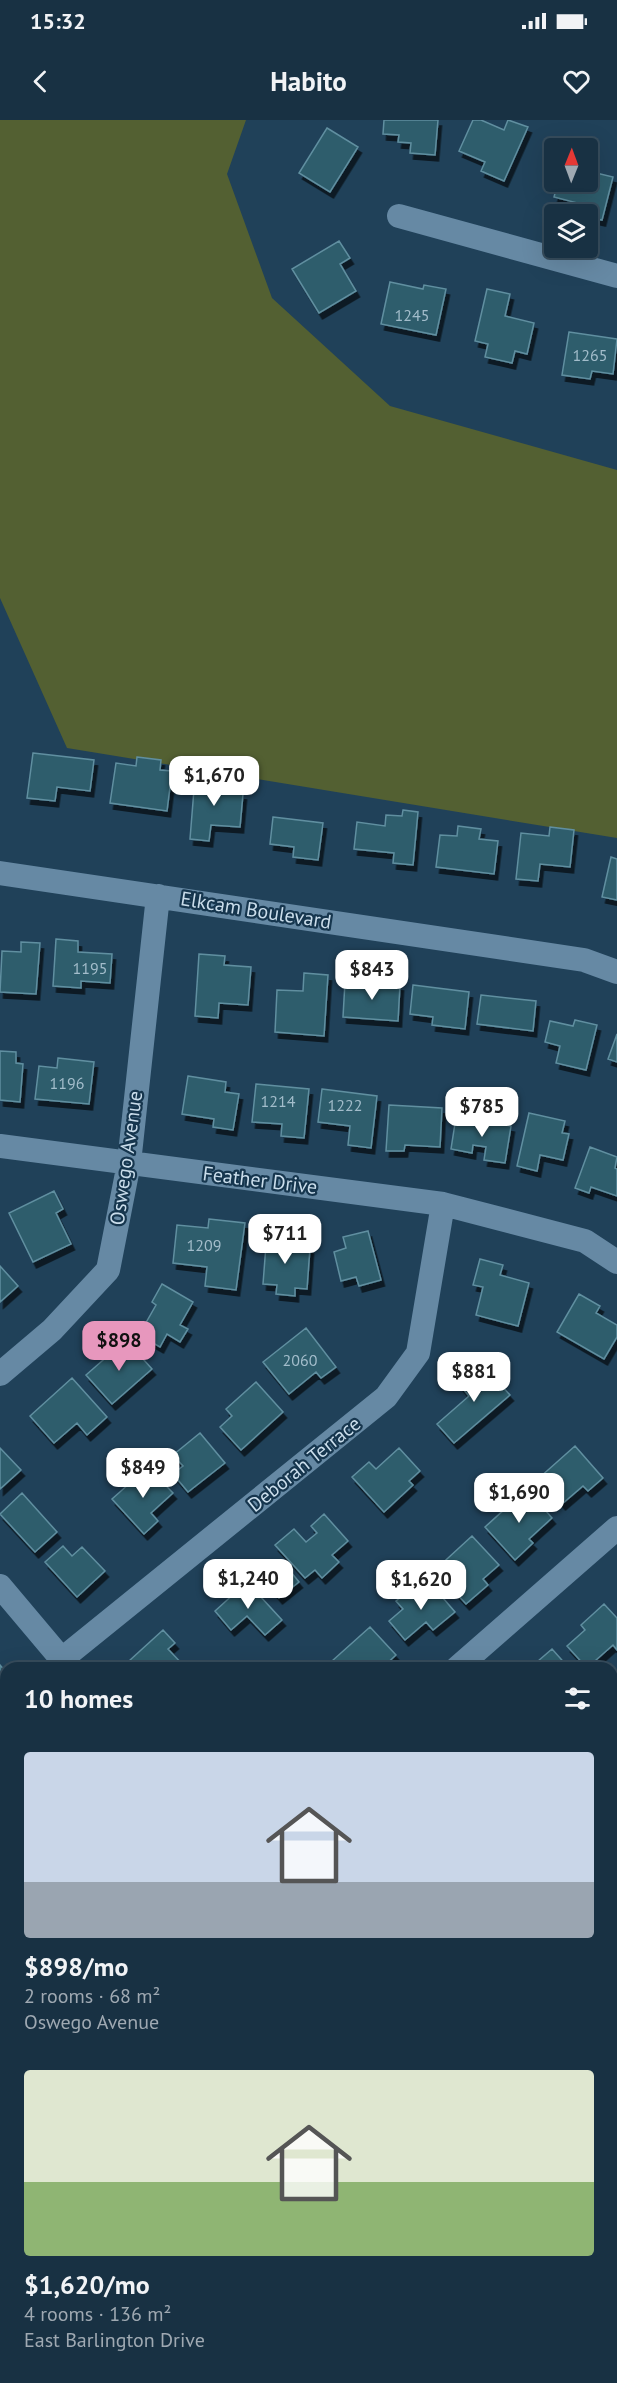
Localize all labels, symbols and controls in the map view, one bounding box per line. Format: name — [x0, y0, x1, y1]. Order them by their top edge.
text: 15:32 — [30, 7, 86, 35]
text: Habito — [270, 64, 347, 98]
icon: back — [24, 65, 57, 98]
icon: heart — [560, 65, 593, 98]
north arrow — [544, 138, 598, 192]
map controls — [544, 138, 598, 258]
button: layers — [544, 204, 598, 258]
house number: 1245 — [395, 305, 429, 325]
house number: 1265 — [573, 345, 607, 365]
pin: $1,670 — [165, 756, 263, 807]
text: $1,670 — [183, 762, 245, 788]
street label: Elkcam Boulevard — [179, 885, 333, 935]
pin: $843 — [336, 950, 408, 1001]
text: $843 — [349, 956, 395, 982]
house number: 1195 — [73, 958, 107, 978]
house number: 1196 — [50, 1073, 84, 1093]
pin: $785 — [446, 1087, 518, 1138]
street label: Oswego Avenue — [104, 1089, 148, 1227]
house number: 1214 — [261, 1091, 296, 1111]
text: $785 — [459, 1093, 505, 1119]
house number: 1222 — [328, 1095, 362, 1115]
street label: Feather Drive — [201, 1160, 319, 1200]
pin: $711 — [249, 1214, 321, 1265]
text: $711 — [262, 1220, 308, 1246]
house number: 1209 — [187, 1235, 221, 1255]
pin: $898 — [83, 1321, 155, 1372]
text: $898 — [96, 1327, 142, 1353]
house number: 2060 — [283, 1350, 318, 1370]
pin: $881 — [438, 1352, 510, 1403]
text: $881 — [451, 1358, 497, 1384]
street label: Deborah Terrace — [242, 1410, 366, 1518]
pin: $849 — [107, 1448, 179, 1499]
text: $849 — [120, 1454, 166, 1480]
pin: $1,690 — [470, 1473, 568, 1524]
text: $1,690 — [488, 1479, 550, 1505]
pin: $1,240 — [199, 1559, 297, 1610]
pin: $1,620 — [372, 1560, 470, 1611]
text: $1,240 — [217, 1565, 279, 1591]
text: $1,620 — [390, 1566, 452, 1592]
text: 10 homes — [24, 1682, 133, 1715]
icon: filters — [561, 1682, 594, 1715]
icon: home — [255, 1791, 363, 1899]
text: $898/mo — [24, 1950, 128, 1983]
text: 2 rooms · 68 m² — [24, 1983, 160, 2009]
text: Oswego Avenue — [24, 2009, 159, 2035]
icon: home — [255, 2109, 363, 2217]
text: $1,620/mo — [24, 2268, 150, 2301]
text: 4 rooms · 136 m² — [24, 2301, 171, 2327]
text: East Barlington Drive — [24, 2327, 205, 2353]

